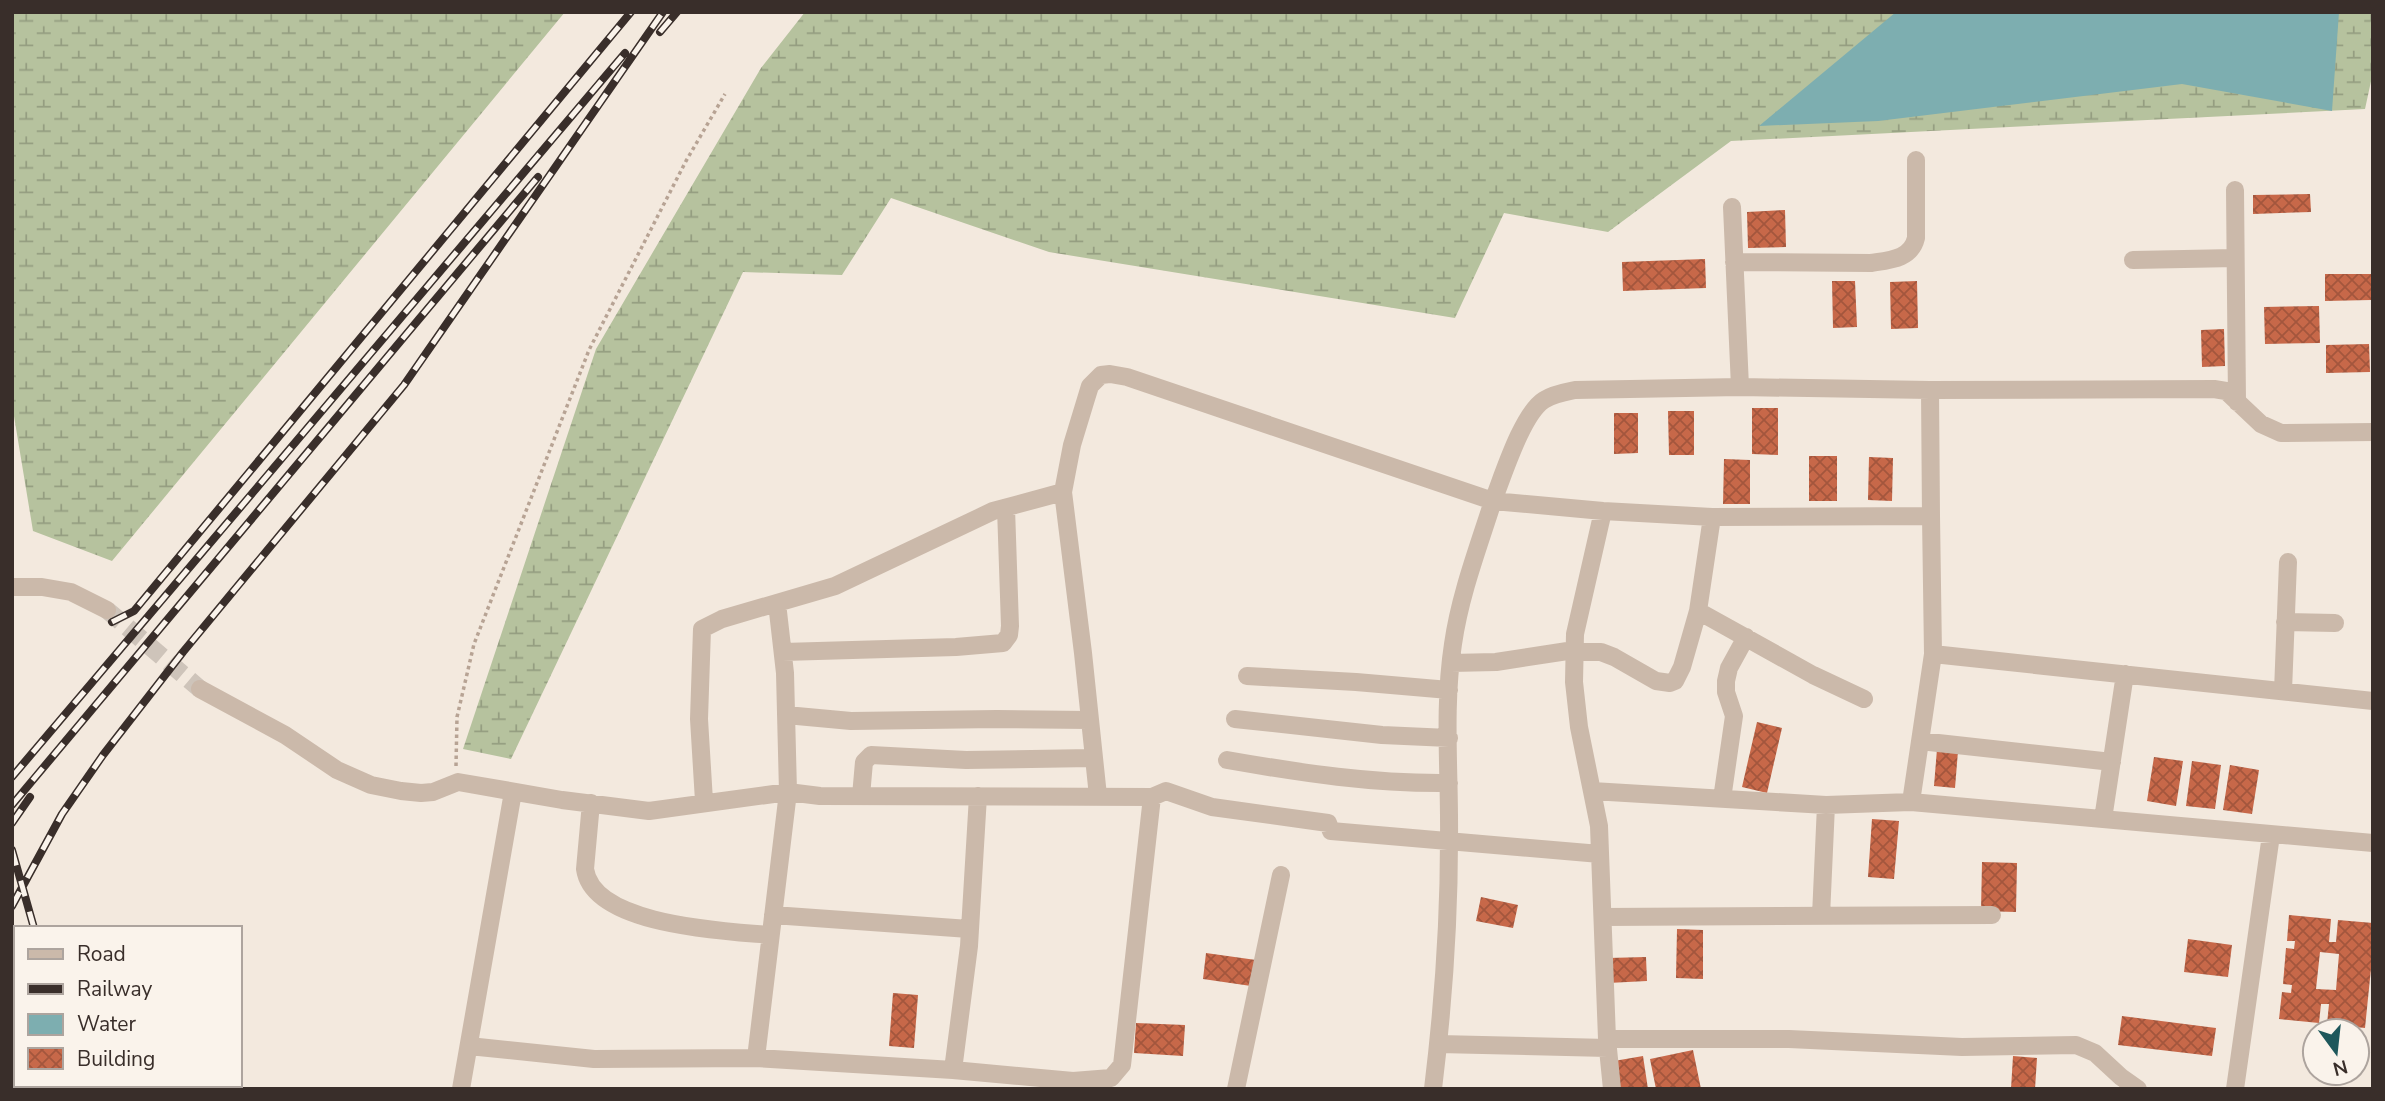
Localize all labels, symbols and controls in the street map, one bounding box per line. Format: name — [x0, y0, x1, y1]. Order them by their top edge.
legend — [14, 926, 242, 1087]
text: Road — [77, 940, 126, 968]
text: Railway — [77, 975, 152, 1003]
text: Water — [77, 1010, 136, 1038]
north arrow — [2301, 1017, 2371, 1087]
text: Building — [77, 1045, 155, 1073]
text: N — [2330, 1053, 2350, 1082]

